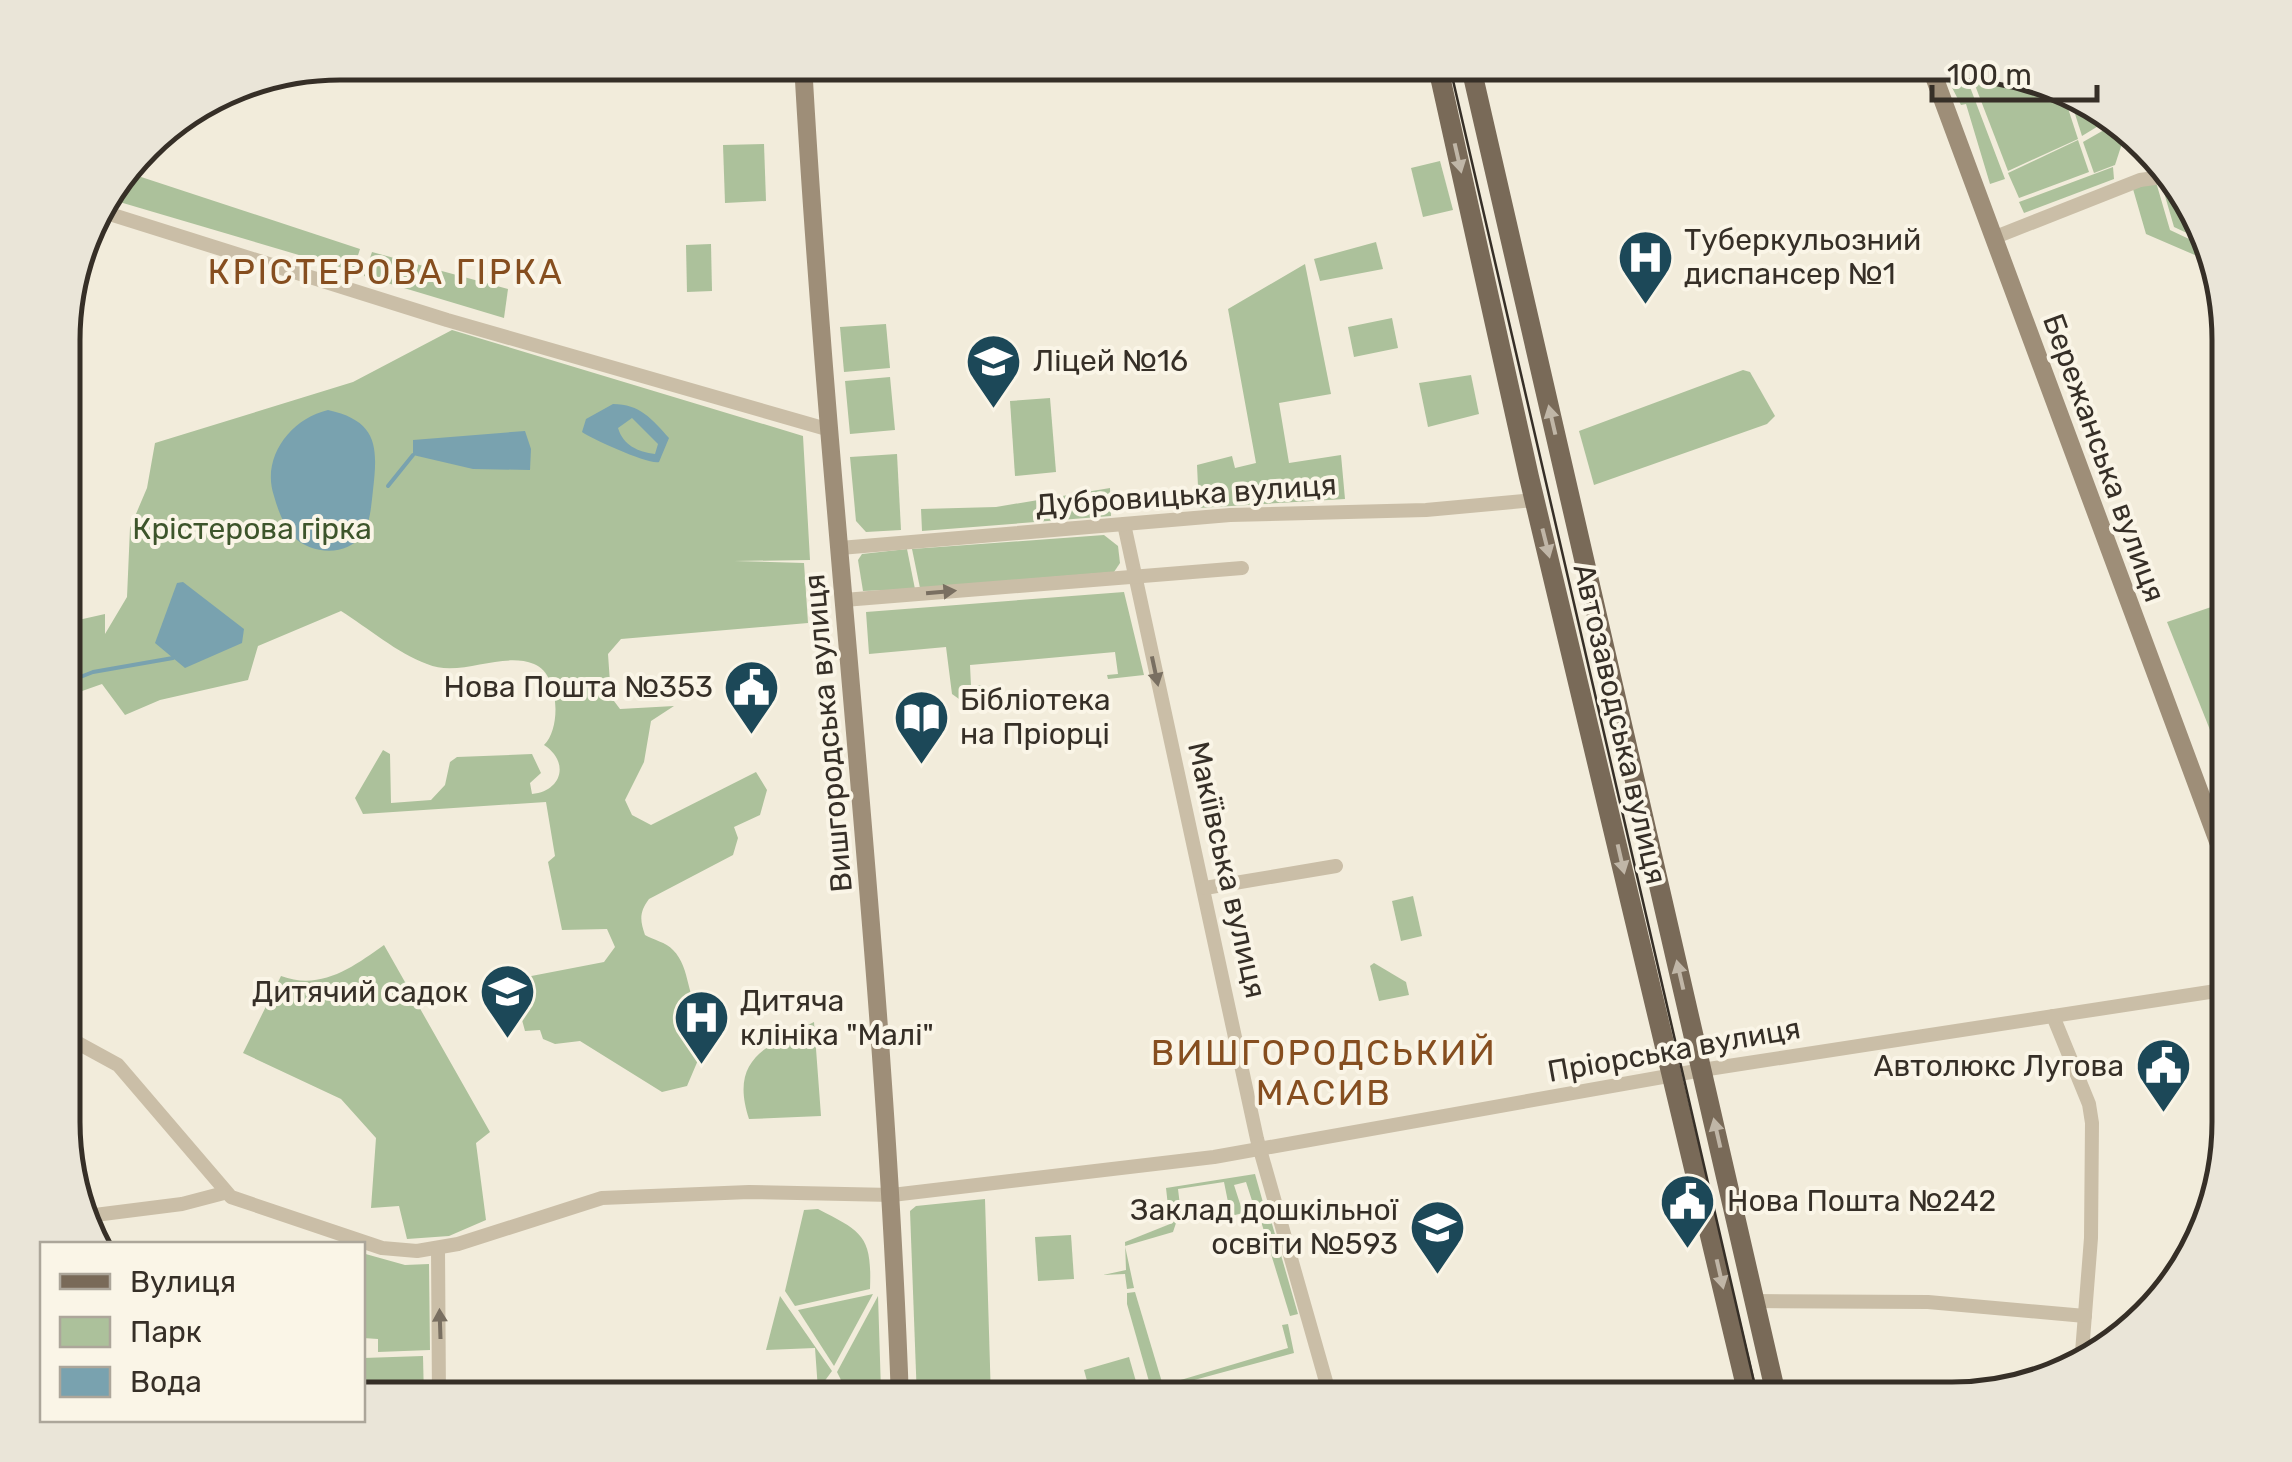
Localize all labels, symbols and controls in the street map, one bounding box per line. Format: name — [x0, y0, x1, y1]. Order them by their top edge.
scale bar — [1932, 40, 2097, 102]
text: 100 m — [1947, 57, 2032, 93]
one-way arrow — [1451, 143, 1467, 174]
place label: Туберкульозний диспансер №1 — [1684, 222, 1921, 292]
hospital icon: Туберкульозний диспансер №1 — [1615, 227, 1675, 306]
district label: КРІСТЕРОВА ГІРКА — [208, 251, 564, 293]
street label: Бережанська вулиця — [2035, 309, 2173, 607]
school or university icon: Ліцей №16 — [964, 331, 1024, 410]
place label: Ліцей №16 — [1033, 343, 1188, 379]
one-way arrow — [1544, 404, 1559, 435]
street label: Дубровицька вулиця — [1034, 467, 1338, 523]
park label: Крістерова гірка — [132, 511, 372, 547]
one-way arrow — [1539, 528, 1554, 559]
street label: Автозаводська вулиця — [1566, 560, 1674, 888]
street label: Вишгородська вулиця — [796, 572, 860, 894]
one-way arrow — [926, 584, 958, 600]
one-way arrow — [1147, 656, 1163, 687]
public building icon: Нова Пошта №353 — [722, 657, 782, 736]
place label: Нова Пошта №353 — [444, 669, 713, 705]
place label: Бібліотека на Пріорці — [960, 682, 1111, 752]
library icon: Бібліотека на Пріорці — [891, 687, 951, 766]
street label: Макіївська вулиця — [1180, 738, 1274, 1002]
one-way arrow — [1614, 844, 1629, 875]
one-way arrow — [1672, 960, 1687, 991]
school or university icon: Дитячий садок — [477, 962, 537, 1041]
place label: Дитячий садок — [252, 974, 468, 1010]
place label: Дитяча клініка "Малі" — [740, 983, 934, 1053]
hospital icon: Дитяча клініка "Малі" — [671, 988, 731, 1067]
street label: Пріорська вулиця — [1545, 1010, 1803, 1090]
district label: ВИШГОРОДСЬКИЙ МАСИВ — [1151, 1032, 1497, 1114]
public building icon: Автолюкс Лугова — [2133, 1036, 2193, 1115]
place label: Автолюкс Лугова — [1873, 1048, 2124, 1084]
one-way arrow — [1709, 1117, 1724, 1148]
public building icon: Нова Пошта №242 — [1658, 1171, 1718, 1250]
place label: Нова Пошта №242 — [1727, 1183, 1996, 1219]
place label: Заклад дошкільної освіти №593 — [1130, 1192, 1399, 1262]
school or university icon: Заклад дошкільної освіти №593 — [1407, 1197, 1467, 1276]
legend — [40, 1242, 365, 1422]
one-way arrow — [1713, 1259, 1728, 1290]
text: Вулиця — [130, 1264, 236, 1300]
one-way arrow — [431, 1307, 447, 1339]
text: Парк — [130, 1314, 202, 1350]
text: Вода — [130, 1364, 202, 1400]

